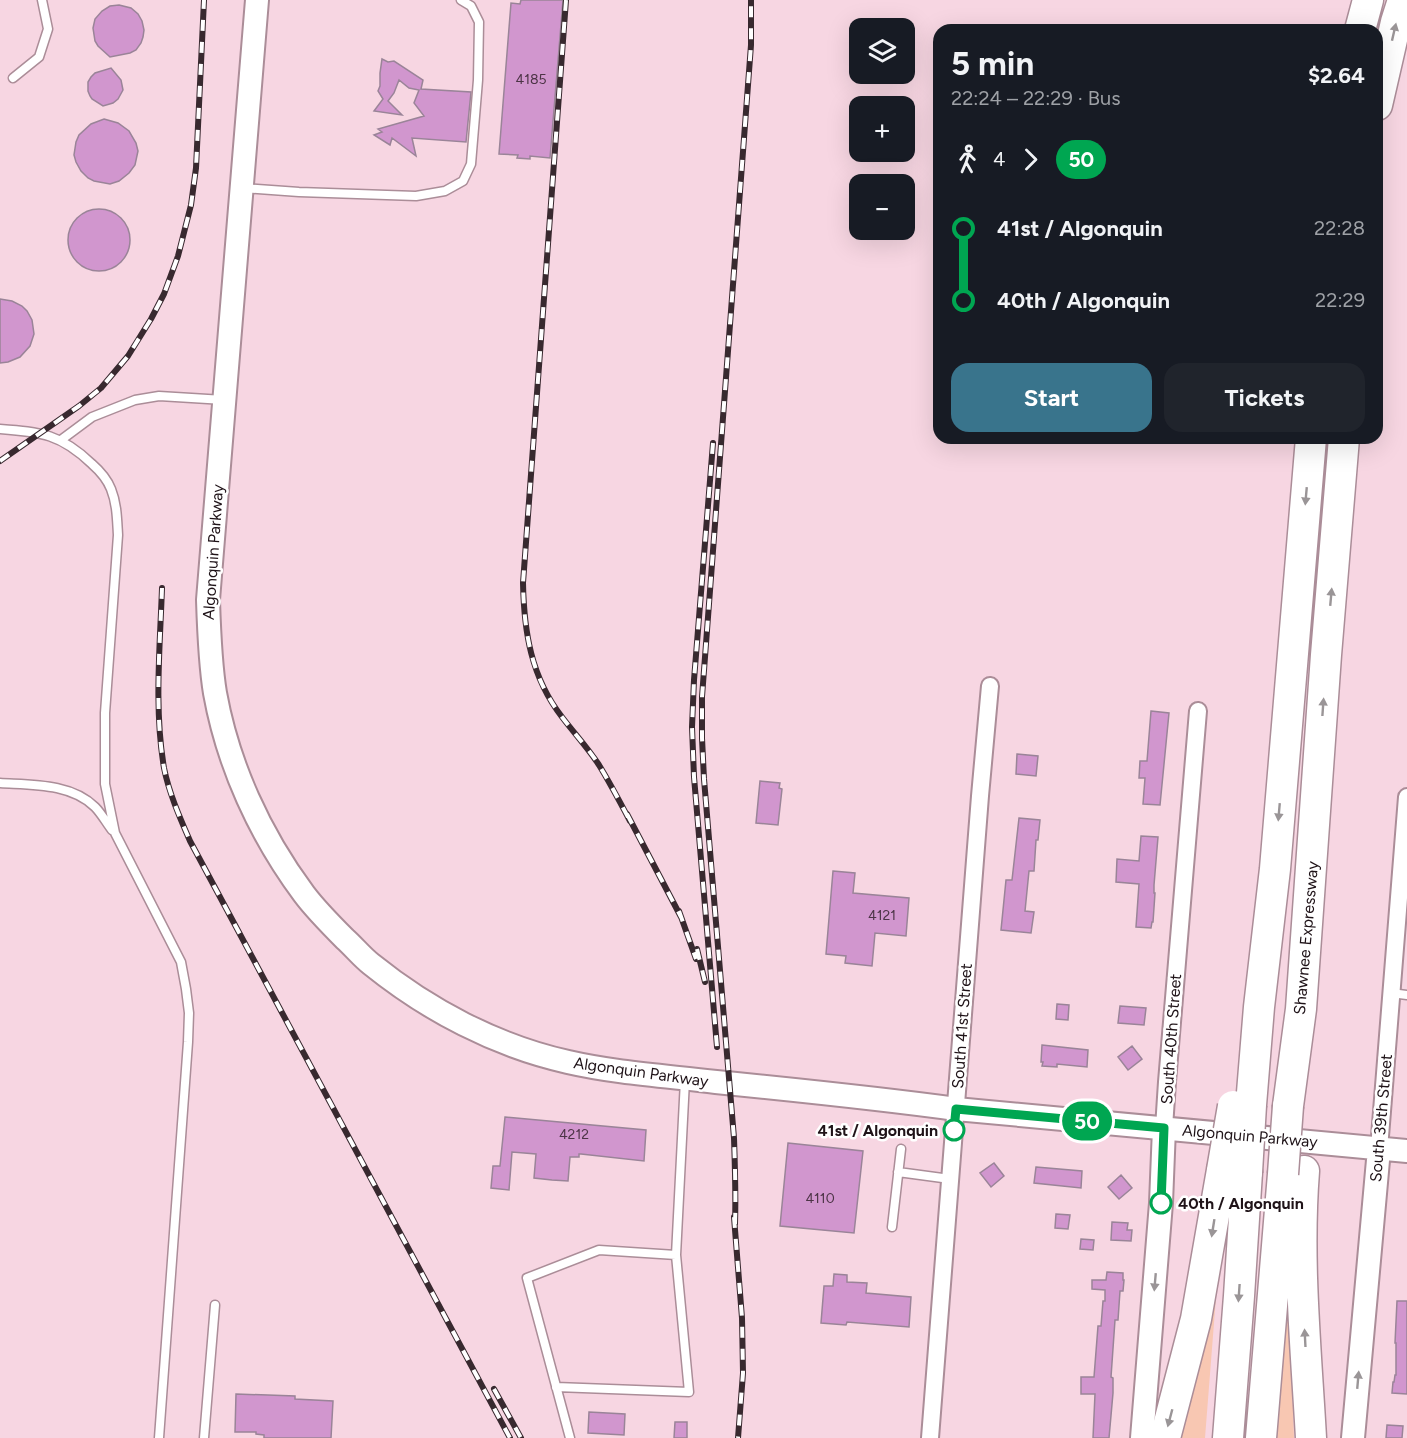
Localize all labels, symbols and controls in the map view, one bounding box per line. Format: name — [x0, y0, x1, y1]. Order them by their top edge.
map controls — [849, 18, 915, 240]
button: layers — [849, 18, 915, 84]
one-way arrow — [1389, 23, 1399, 41]
text: 5 min — [951, 44, 1034, 83]
text: $2.64 — [1308, 62, 1365, 89]
house number: 4185 — [515, 71, 547, 88]
text: 22:24 – 22:29 · Bus — [951, 86, 1120, 110]
button: + — [849, 96, 915, 162]
icon: walk — [951, 143, 984, 176]
icon: forward — [1014, 143, 1047, 176]
text: 4 — [993, 147, 1005, 171]
text: 50 — [1068, 147, 1094, 172]
button: − — [849, 174, 915, 240]
text: 41st / Algonquin — [997, 215, 1163, 242]
text: 22:28 — [1314, 216, 1365, 240]
text: 40th / Algonquin — [997, 287, 1170, 314]
text: 22:29 — [1315, 288, 1365, 312]
button: Start — [951, 363, 1152, 432]
button: Tickets — [1164, 363, 1365, 432]
street label: Algonquin Parkway — [199, 483, 227, 620]
one-way arrow — [1301, 487, 1311, 506]
one-way arrow — [1326, 587, 1336, 606]
one-way arrow — [1318, 697, 1328, 716]
one-way arrow — [1274, 803, 1284, 822]
street label: Shawnee Expressway — [1290, 860, 1322, 1016]
house number: 4121 — [868, 907, 896, 924]
street label: South 41st Street — [948, 963, 976, 1089]
street label: South 40th Street — [1157, 973, 1185, 1105]
street label: Algonquin Parkway — [572, 1053, 710, 1091]
street label: South 39th Street — [1366, 1053, 1396, 1183]
line badge: 50 — [1060, 1102, 1114, 1140]
text: 50 — [1074, 1109, 1100, 1134]
marker: 41st / Algonquin — [943, 1119, 965, 1141]
place label: 41st / Algonquin — [818, 1121, 938, 1140]
street label: Algonquin Parkway — [1181, 1121, 1319, 1151]
house number: 4212 — [559, 1126, 589, 1143]
house number: 4110 — [805, 1190, 835, 1207]
marker: 40th / Algonquin — [1150, 1192, 1172, 1214]
place label: 40th / Algonquin — [1178, 1194, 1304, 1213]
one-way arrow — [1208, 1219, 1217, 1238]
one-way arrow — [1150, 1272, 1160, 1291]
one-way arrow — [1235, 1284, 1244, 1303]
one-way arrow — [1300, 1328, 1310, 1347]
one-way arrow — [1353, 1370, 1363, 1389]
one-way arrow — [1165, 1409, 1174, 1427]

